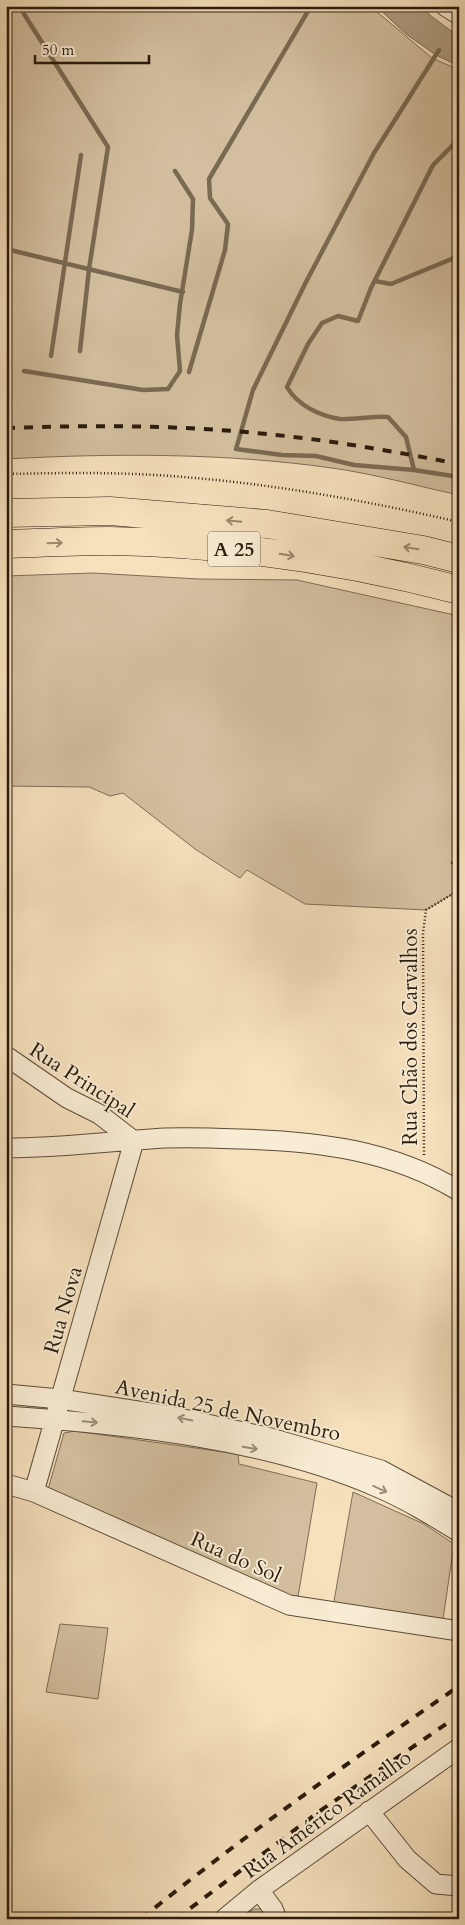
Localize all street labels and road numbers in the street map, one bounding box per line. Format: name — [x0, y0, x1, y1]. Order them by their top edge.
road number: A 25 — [208, 532, 260, 566]
street label: Rua Chão dos Carvalhos — [396, 928, 425, 1146]
street label: Rua Principal — [24, 1036, 140, 1125]
street label: Rua Nova — [37, 1263, 90, 1357]
street label: Avenida 25 de Novembro — [112, 1372, 343, 1449]
street label: Rua do Sol — [186, 1525, 286, 1590]
street label: Rua Américo Ramalho — [237, 1743, 417, 1885]

